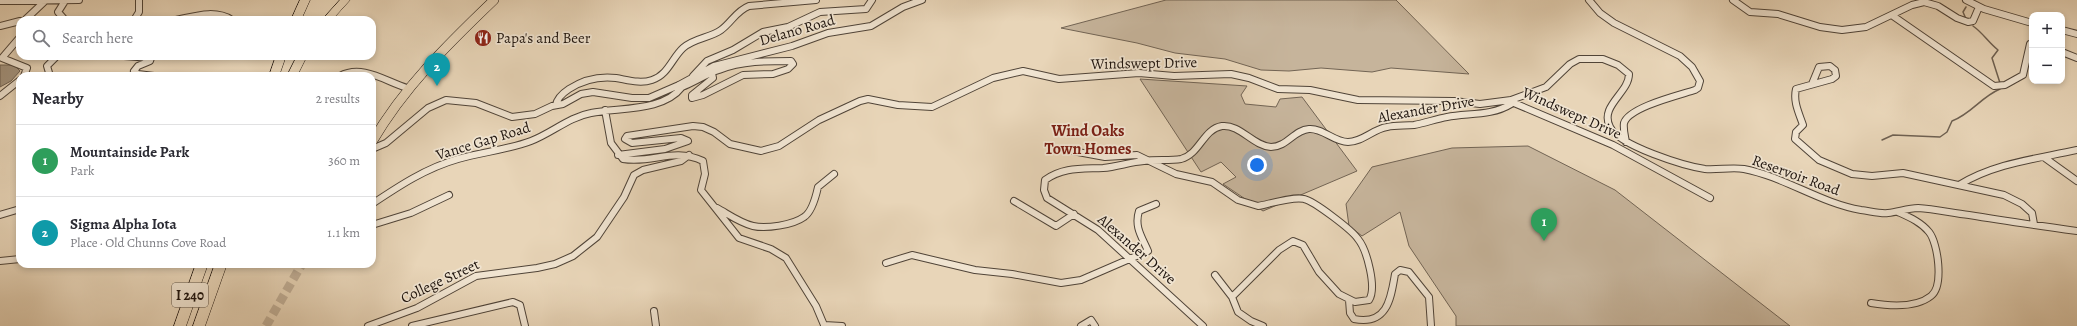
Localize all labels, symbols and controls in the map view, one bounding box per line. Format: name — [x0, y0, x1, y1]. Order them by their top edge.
street label: Delano Road — [757, 9, 838, 50]
map controls — [2029, 12, 2065, 84]
button: + — [2029, 12, 2065, 48]
search box — [16, 16, 376, 60]
icon: search — [30, 27, 52, 49]
text: Search here — [62, 28, 133, 48]
restaurant icon: Papa's and Beer — [473, 28, 493, 48]
place label: Papa's and Beer — [496, 28, 591, 48]
button: − — [2029, 48, 2065, 84]
street label: Windswept Drive — [1090, 52, 1198, 74]
pin: 2 — [424, 53, 450, 86]
street label: Windswept Drive — [1518, 82, 1625, 144]
text: Nearby — [32, 87, 83, 110]
text: 2 results — [316, 90, 360, 107]
street label: Alexander Drive — [1375, 91, 1476, 128]
street label: Vance Gap Road — [432, 117, 534, 165]
district label: Wind Oaks Town Homes — [1044, 120, 1132, 160]
text: Mountainside Park — [70, 142, 189, 162]
street label: Reservoir Road — [1749, 150, 1844, 200]
text: 1 — [43, 152, 47, 169]
text: 360 m — [328, 152, 360, 169]
your location — [1247, 155, 1267, 175]
text: Park — [70, 162, 94, 179]
pin: 1 — [1531, 208, 1557, 241]
street label: Alexander Drive — [1093, 209, 1181, 289]
text: Sigma Alpha Iota — [70, 214, 177, 234]
text: 2 — [42, 224, 48, 241]
text: 1.1 km — [327, 224, 360, 241]
text: Place · Old Chunns Cove Road — [70, 234, 226, 251]
street label: College Street — [397, 254, 483, 308]
road number: I 240 — [172, 283, 208, 307]

